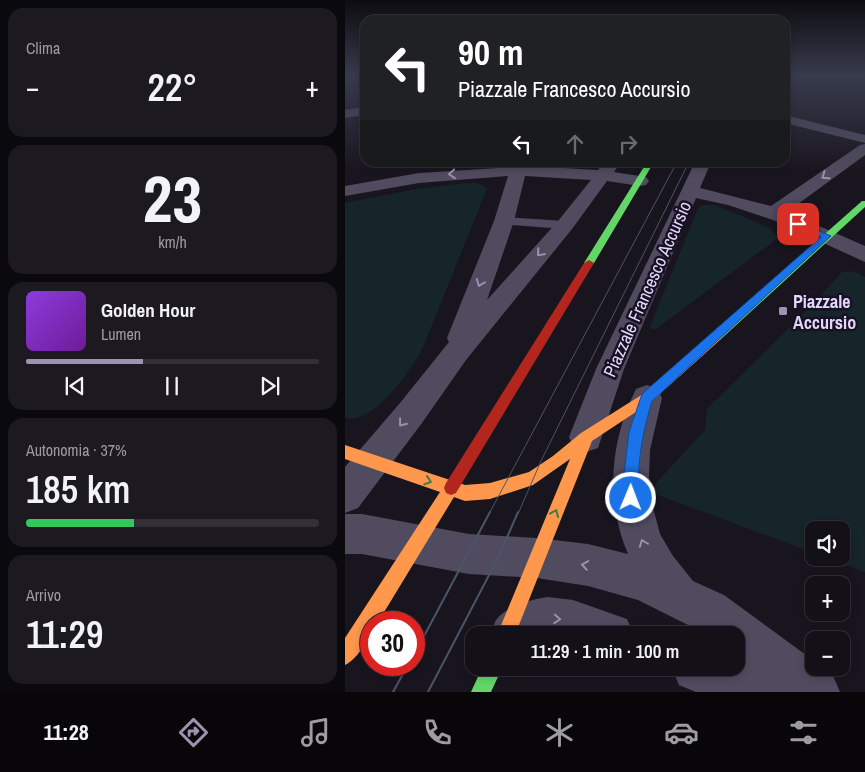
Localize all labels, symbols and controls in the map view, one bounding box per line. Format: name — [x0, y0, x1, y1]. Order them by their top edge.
text: 90 m — [458, 29, 523, 76]
icon: left — [375, 35, 440, 100]
text: Clima — [26, 37, 60, 59]
text: 22° — [148, 62, 197, 113]
text: − — [26, 68, 39, 106]
text: + — [306, 68, 319, 106]
text: Piazzale Francesco Accursio — [458, 74, 691, 104]
icon: left — [508, 130, 536, 158]
icon: ahead — [561, 130, 589, 158]
icon: right — [614, 130, 642, 158]
text: 23 — [143, 155, 202, 242]
one-way arrow — [448, 168, 456, 179]
one-way arrow — [821, 170, 831, 179]
street label: Piazzale Francesco Accursio — [597, 197, 697, 381]
pin — [777, 203, 819, 245]
icon: arrive — [784, 210, 812, 238]
text: km/h — [158, 231, 187, 253]
one-way arrow — [537, 248, 546, 257]
one-way arrow — [476, 278, 486, 287]
place label: Piazzale Accursio — [793, 289, 856, 335]
text: Golden Hour — [101, 297, 195, 323]
marker: Piazzale Accursio — [777, 305, 789, 317]
text: Lumen — [101, 323, 141, 345]
icon: previous — [61, 372, 89, 400]
icon: pause — [158, 372, 186, 400]
icon: next — [256, 372, 284, 400]
one-way arrow — [400, 417, 408, 426]
text: Autonomia · 37% — [26, 439, 127, 461]
text: 185 km — [26, 464, 130, 515]
position arrow — [604, 471, 656, 523]
one-way arrow — [423, 475, 432, 485]
one-way arrow — [549, 509, 560, 518]
map controls — [805, 521, 850, 676]
button: sound — [805, 521, 850, 566]
one-way arrow — [639, 539, 649, 548]
one-way arrow — [580, 560, 588, 571]
button: + — [805, 576, 850, 621]
text: Arrivo — [26, 584, 61, 606]
text: 11:29 — [26, 609, 103, 660]
speed limit sign: 30 — [360, 611, 425, 676]
one-way arrow — [553, 614, 561, 625]
button: − — [805, 631, 850, 676]
text: 11:29 · 1 min · 100 m — [531, 638, 679, 664]
icon: directions — [176, 715, 211, 750]
icon: music — [298, 715, 333, 750]
icon: phone — [420, 715, 455, 750]
icon: climate — [542, 715, 577, 750]
icon: car — [664, 715, 699, 750]
icon: filters — [786, 715, 821, 750]
text: 11:28 — [44, 717, 89, 747]

